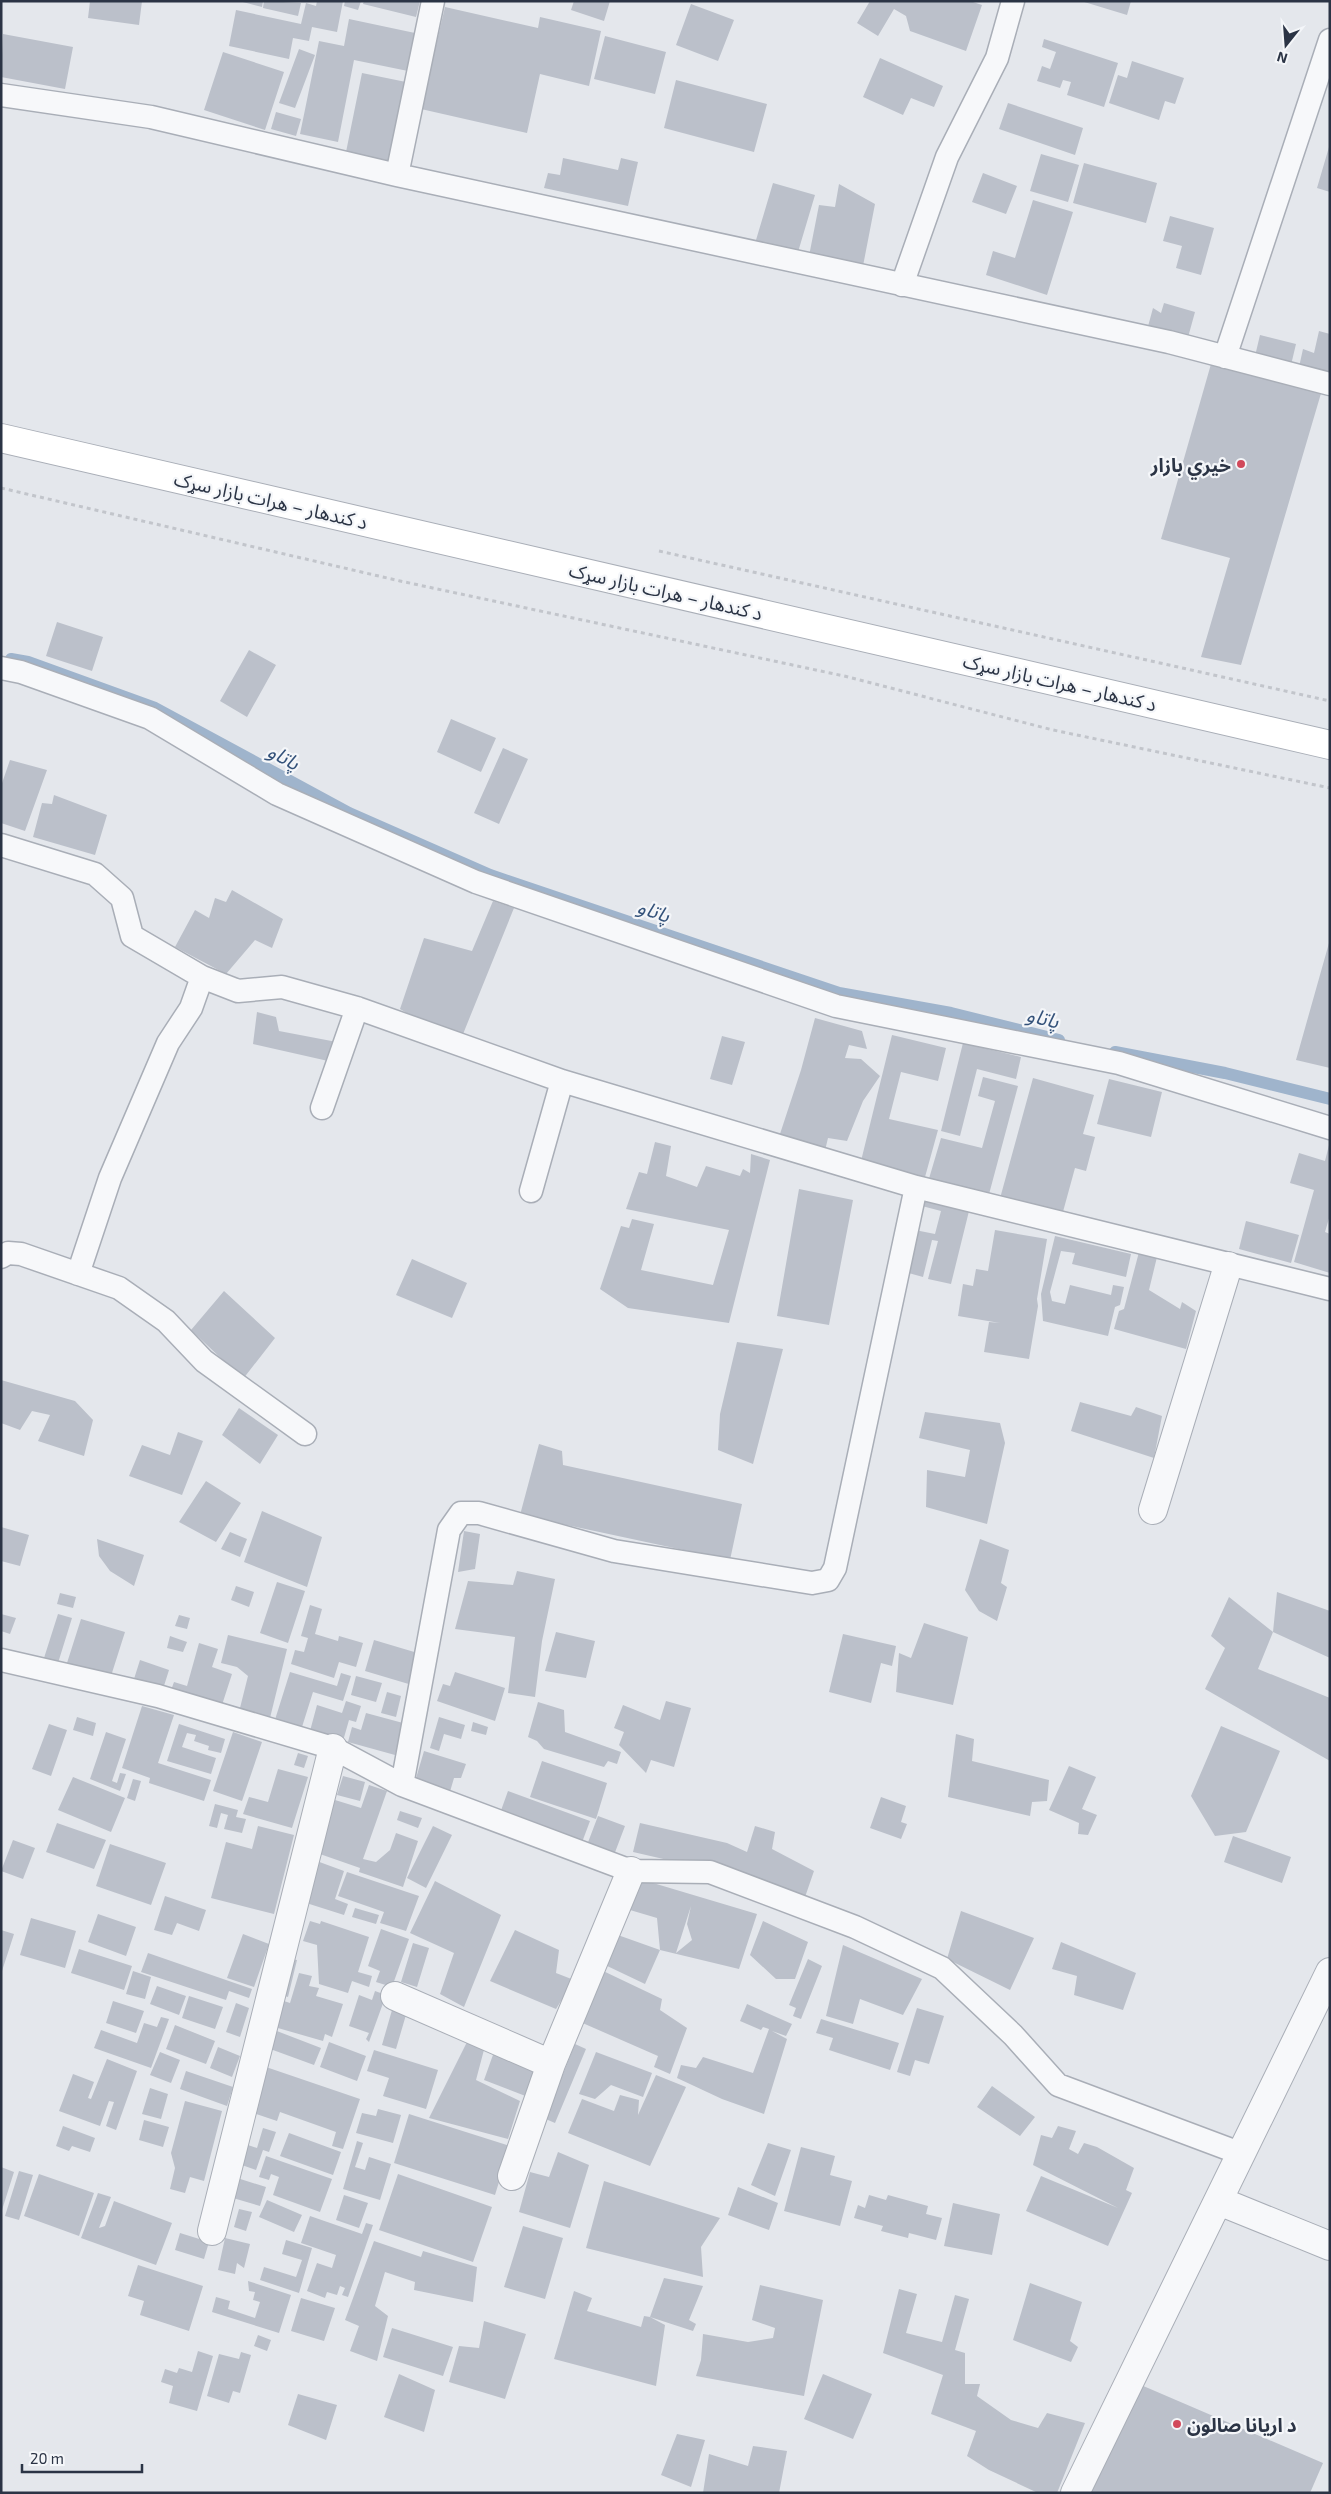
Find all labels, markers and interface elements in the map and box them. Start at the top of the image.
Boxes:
north arrow [1261,20,1311,70]
text: N [1275,48,1289,68]
place label: خیري بازار [1150,453,1231,480]
marker: خیري بازار [1235,458,1247,470]
street label: د کندهار – هرات بازار سړک [172,467,370,534]
street label: د کندهار – هرات بازار سړک [567,558,765,625]
street label: د کندهار – هرات بازار سړک [961,649,1159,716]
water label: پاتاو [263,738,304,776]
water label: پاتاو [634,893,673,929]
water label: پاتاو [1024,1001,1062,1035]
place label: د اریانا صالون [1187,2413,1297,2437]
marker: د اریانا صالون [1171,2418,1183,2430]
scale bar [22,2442,142,2474]
text: 20 m [30,2449,64,2467]

